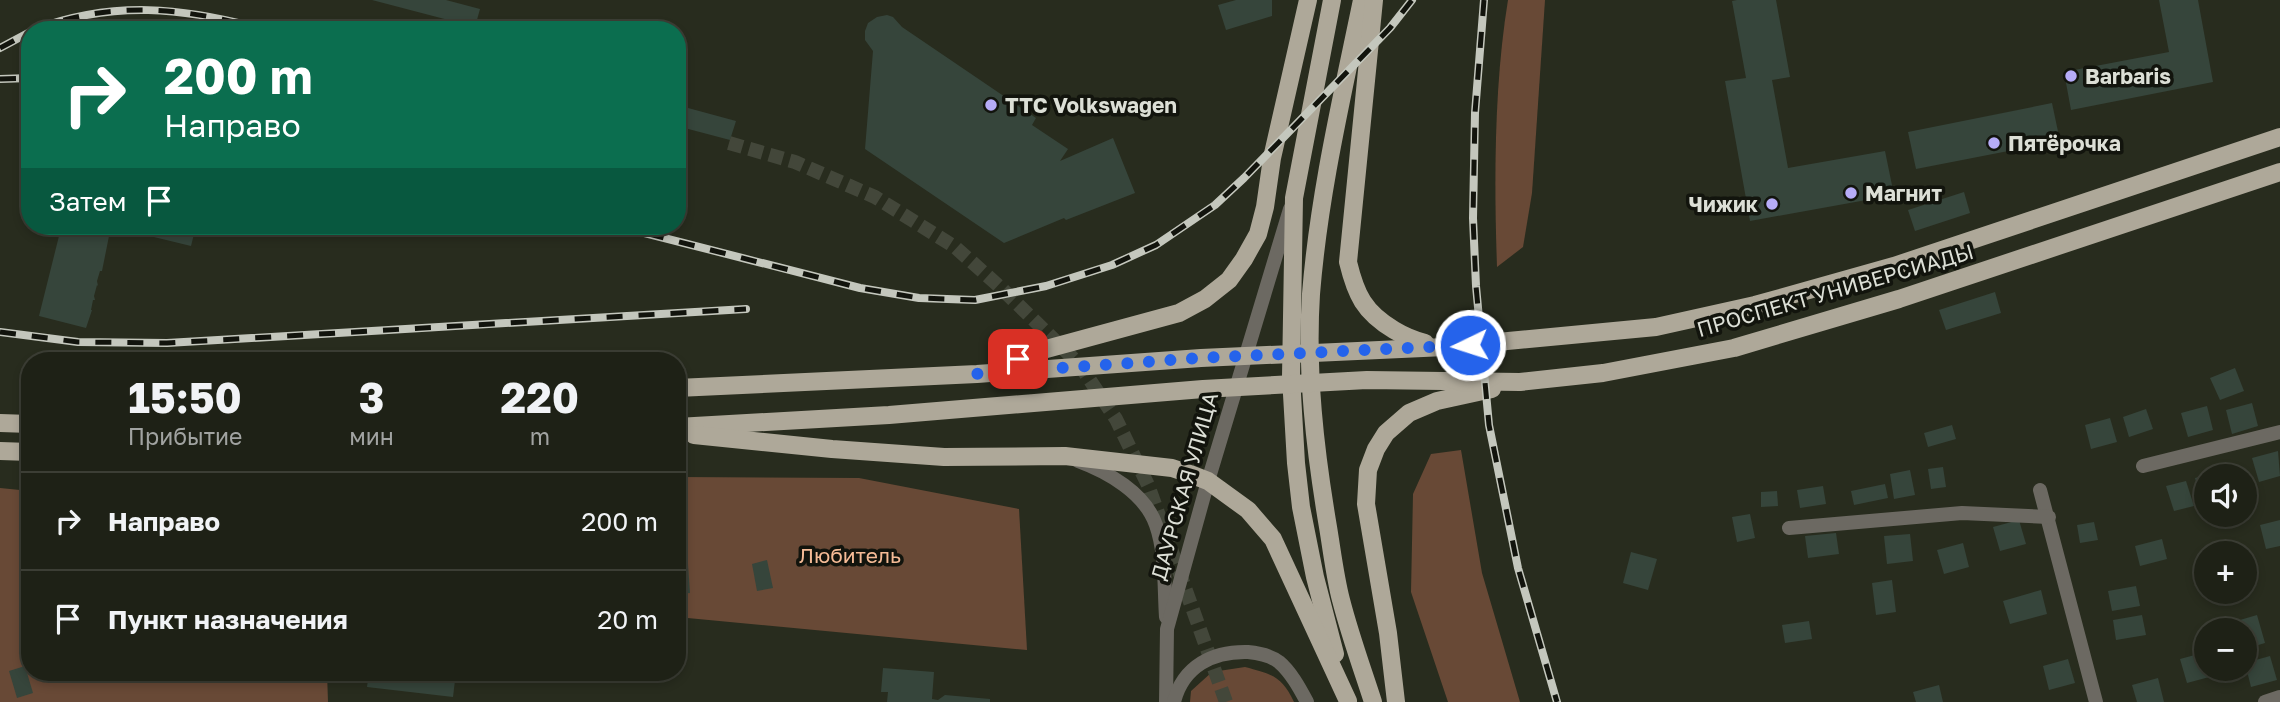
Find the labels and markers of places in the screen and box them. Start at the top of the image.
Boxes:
place label: Barbaris [2085,63,2171,89]
marker: Barbaris [2063,68,2079,84]
place label: ТТС Volkswagen [1005,92,1177,118]
marker: ТТС Volkswagen [983,97,999,113]
place label: Пятёрочка [2008,130,2121,156]
marker: Пятёрочка [1986,135,2002,151]
place label: Магнит [1865,180,1942,206]
marker: Магнит [1843,185,1859,201]
place label: Чижик [1689,191,1758,217]
marker: Чижик [1764,196,1780,212]
pin [988,329,1048,389]

